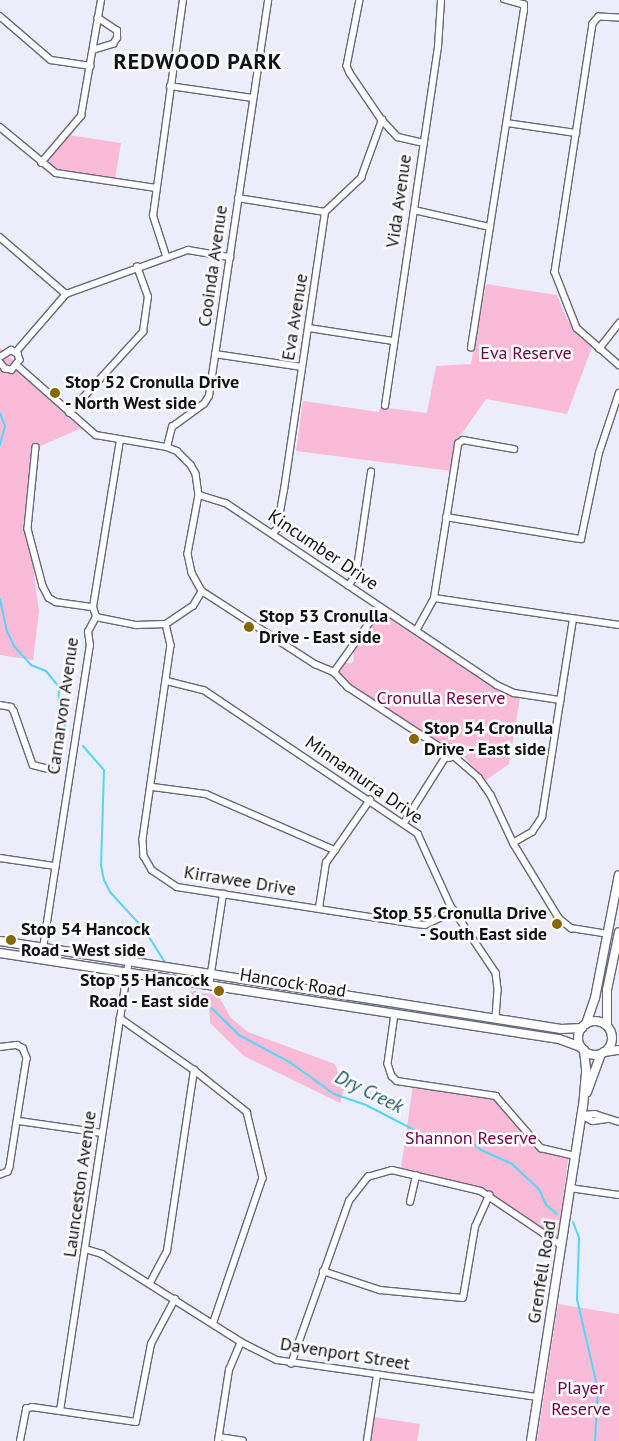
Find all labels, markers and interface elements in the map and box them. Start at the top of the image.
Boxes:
district label: REDWOOD PARK [112,49,284,75]
street label: Vida Avenue [382,153,416,249]
street label: Cooinda Avenue [194,203,232,329]
street label: Eva Avenue [277,272,313,362]
park label: Eva Reserve [480,342,572,364]
place label: Stop 52 Cronulla Drive - North West side [65,372,239,414]
marker: Stop 52 Cronulla Drive - North West side [49,387,61,399]
street label: Kincumber Drive [264,505,382,595]
place label: Stop 53 Cronulla Drive - East side [259,606,388,649]
marker: Stop 53 Cronulla Drive - East side [243,621,255,633]
street label: Carnarvon Avenue [43,636,83,776]
park label: Cronulla Reserve [377,687,505,709]
place label: Stop 54 Cronulla Drive - East side [424,718,553,761]
street label: Minnamurra Drive [301,731,427,829]
marker: Stop 54 Cronulla Drive - East side [408,733,420,745]
street label: Kirrawee Drive [182,861,298,901]
place label: Stop 55 Cronulla Drive - South East side [373,903,547,946]
marker: Stop 55 Cronulla Drive - South East side [551,918,563,930]
place label: Stop 54 Hancock Road - West side [21,919,150,962]
marker: Stop 54 Hancock Road - West side [5,934,17,946]
street label: Hancock Road [238,964,348,1002]
place label: Stop 55 Hancock Road - East side [80,970,209,1012]
marker: Stop 55 Hancock Road - East side [213,985,225,997]
water label: Dry Creek [331,1066,407,1118]
street label: Launceston Avenue [59,1109,101,1259]
park label: Shannon Reserve [405,1127,537,1149]
street label: Grenfell Road [523,1219,561,1325]
street label: Davenport Street [279,1333,411,1375]
park label: Player Reserve [551,1378,611,1420]

